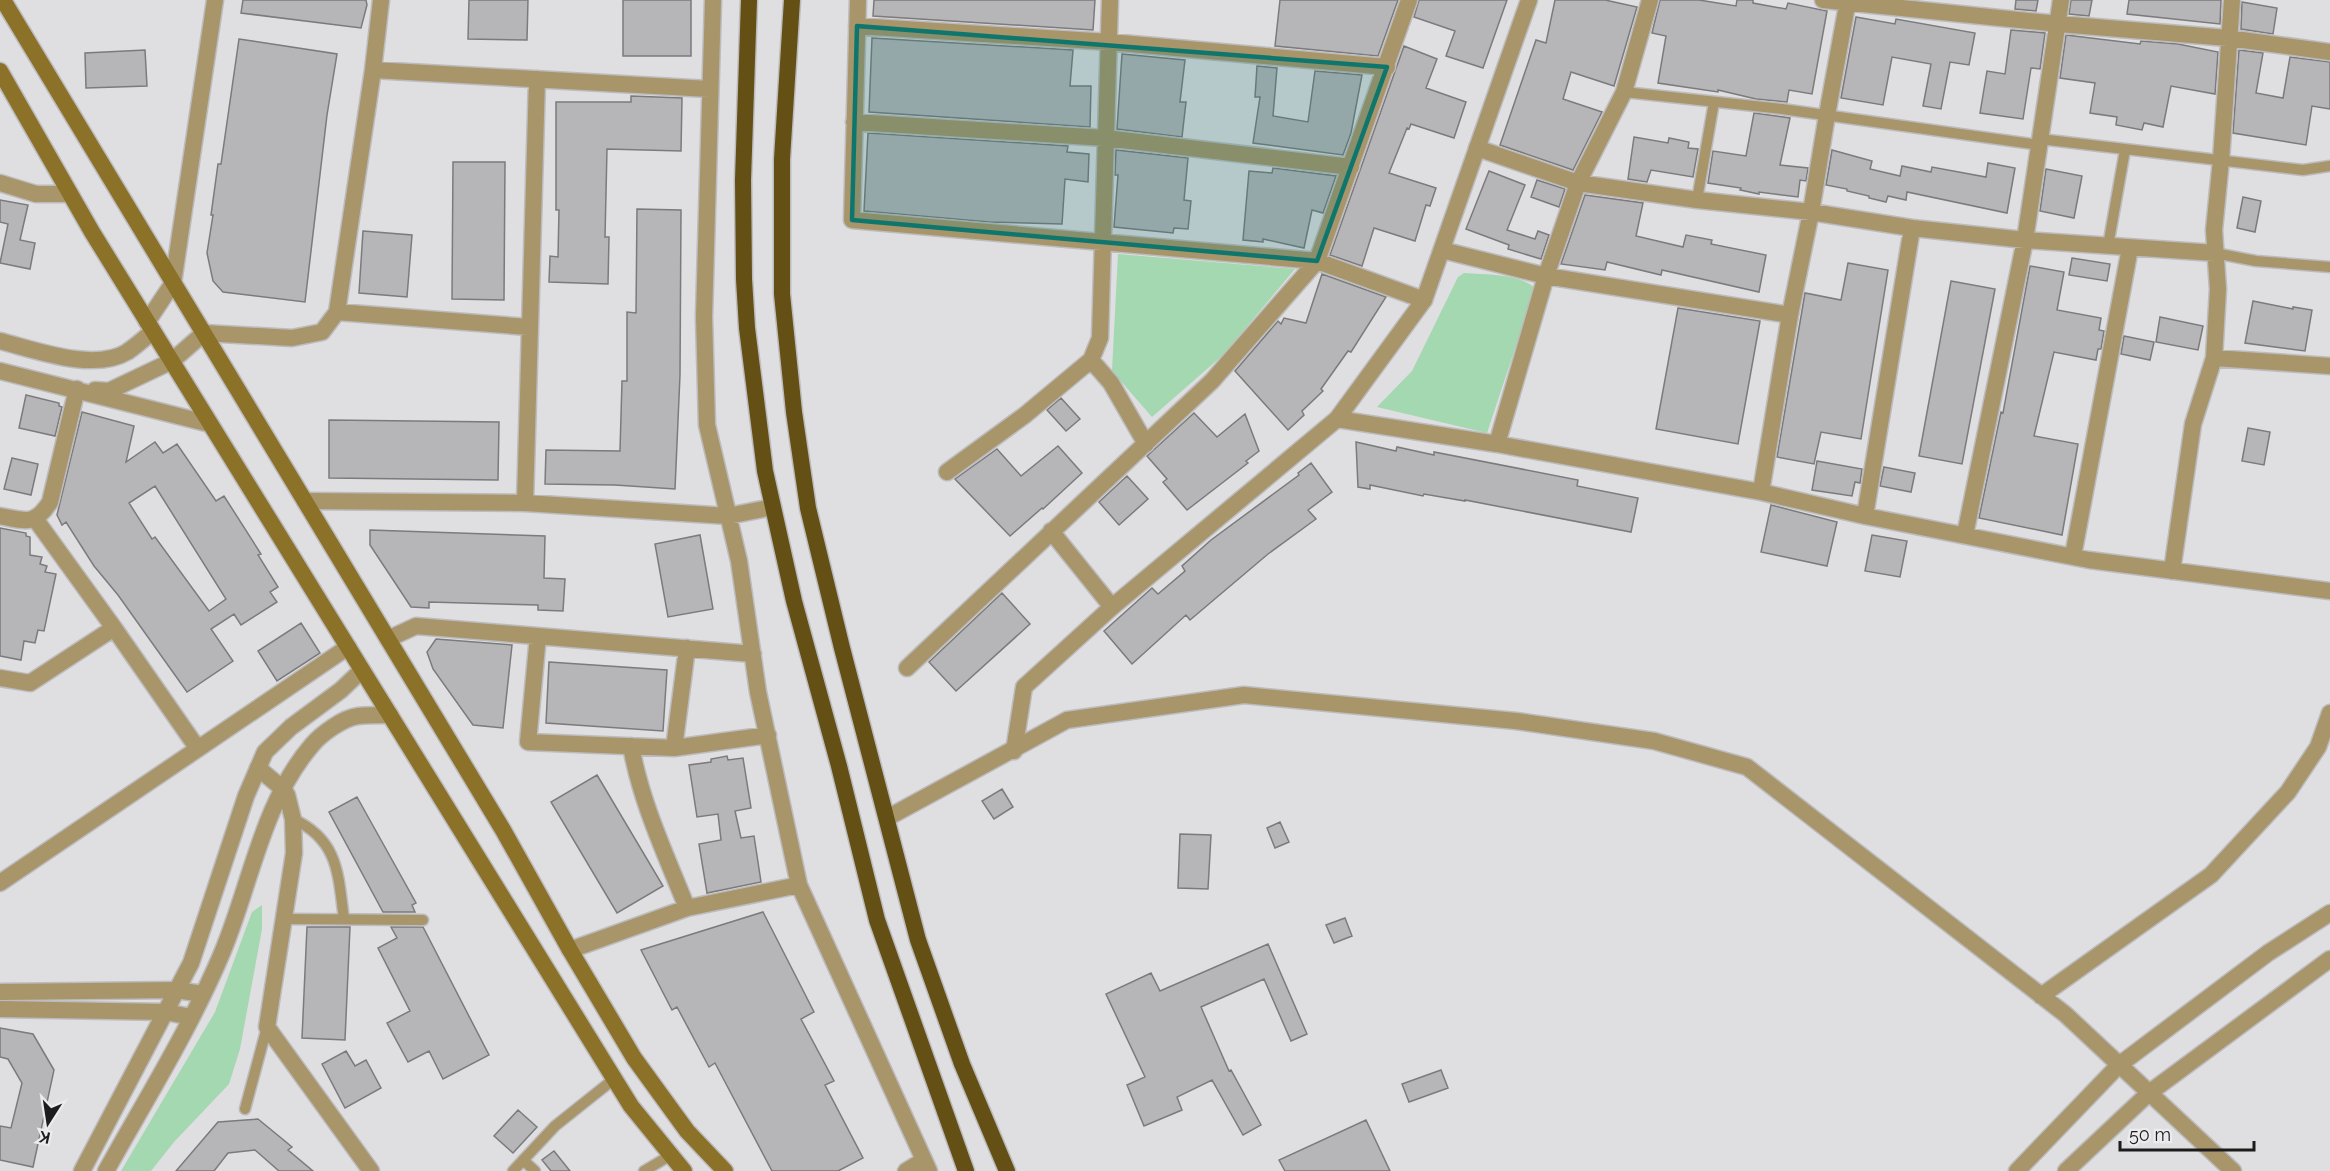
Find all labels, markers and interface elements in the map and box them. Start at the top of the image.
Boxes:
north arrow [18,1093,78,1153]
scale bar [2120,1114,2254,1152]
text: 50 m [2129,1124,2171,1145]
text: K [37,1127,52,1148]

